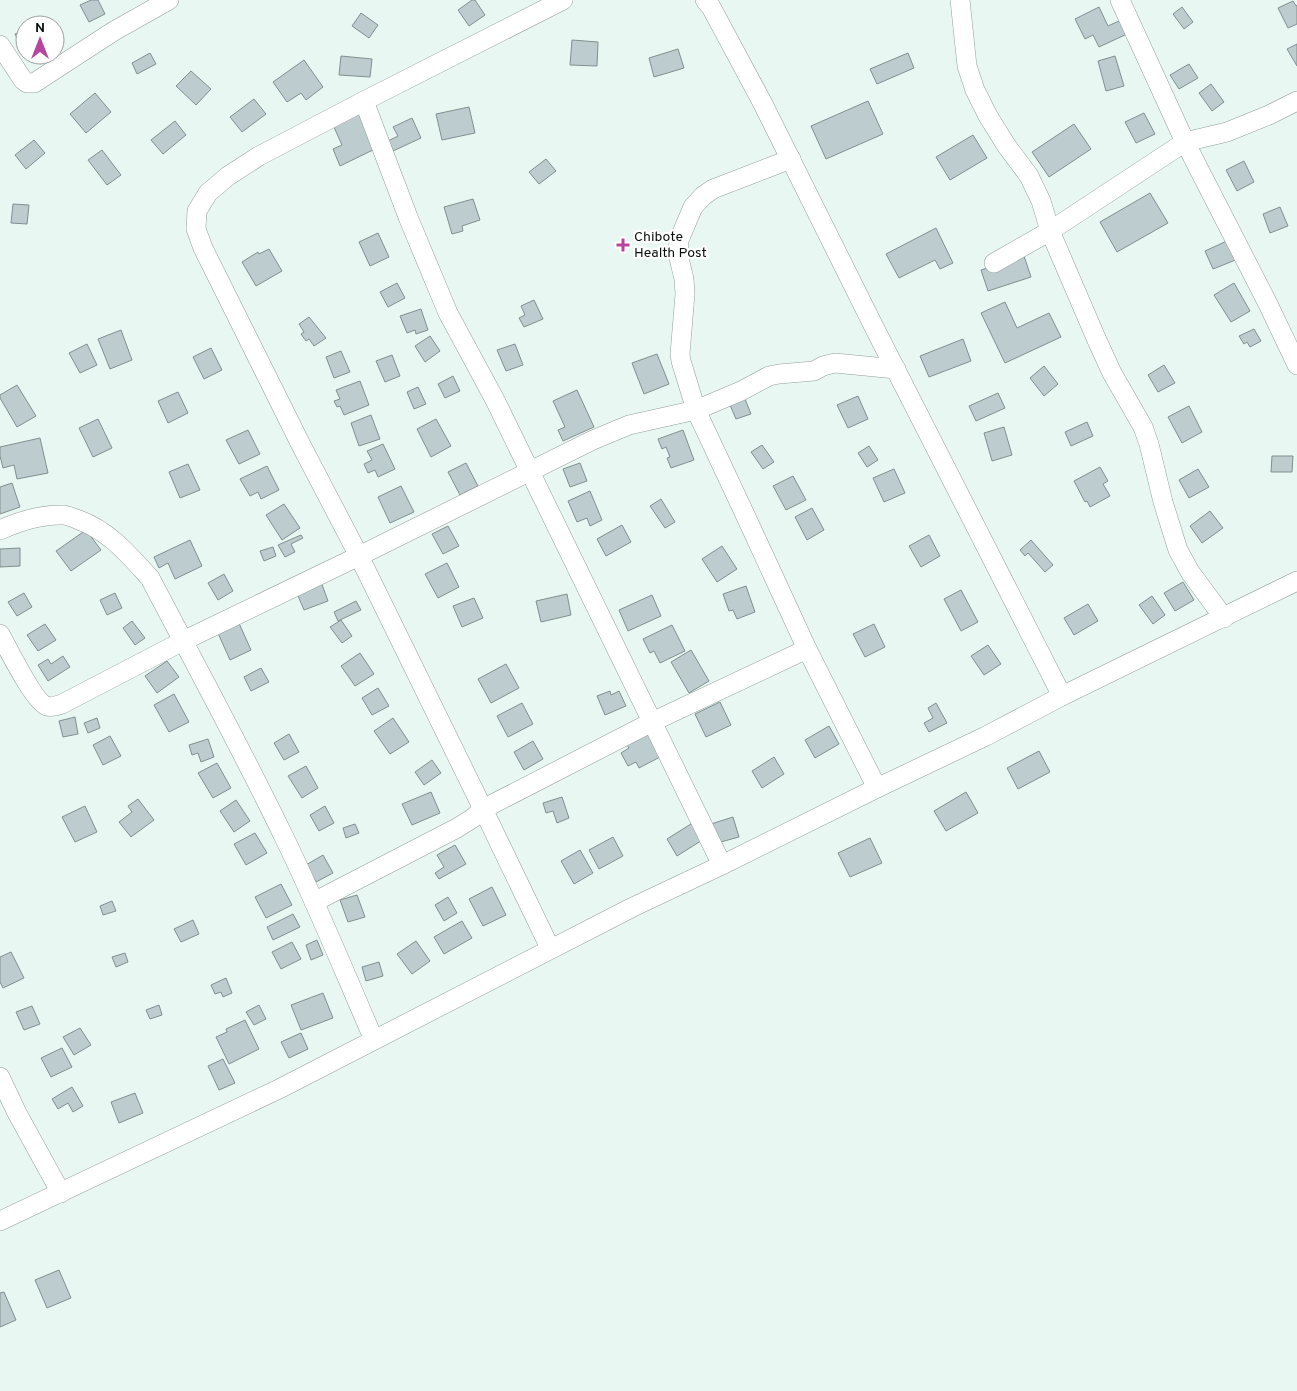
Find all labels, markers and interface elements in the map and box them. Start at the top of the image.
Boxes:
north arrow [15,15,65,65]
text: N [35,20,45,37]
place label: Chibote Health Post [634,229,707,262]
marker: Chibote Health Post [616,238,630,252]

